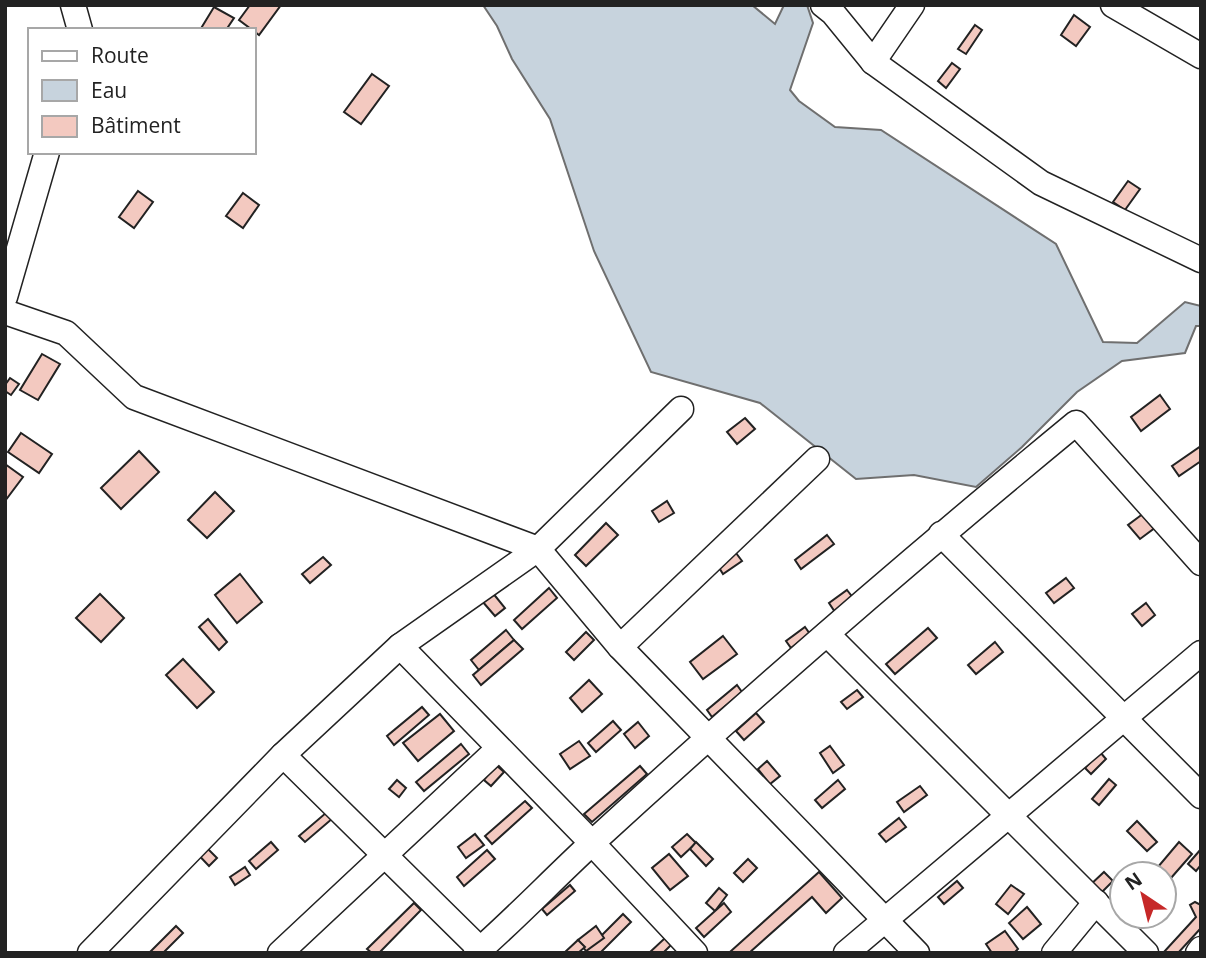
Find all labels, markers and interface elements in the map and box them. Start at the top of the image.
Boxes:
legend [28,28,256,154]
text: Route [91,41,149,69]
text: Eau [91,76,127,104]
text: Bâtiment [91,111,181,139]
north arrow [1108,860,1178,930]
text: N [1119,866,1147,896]

